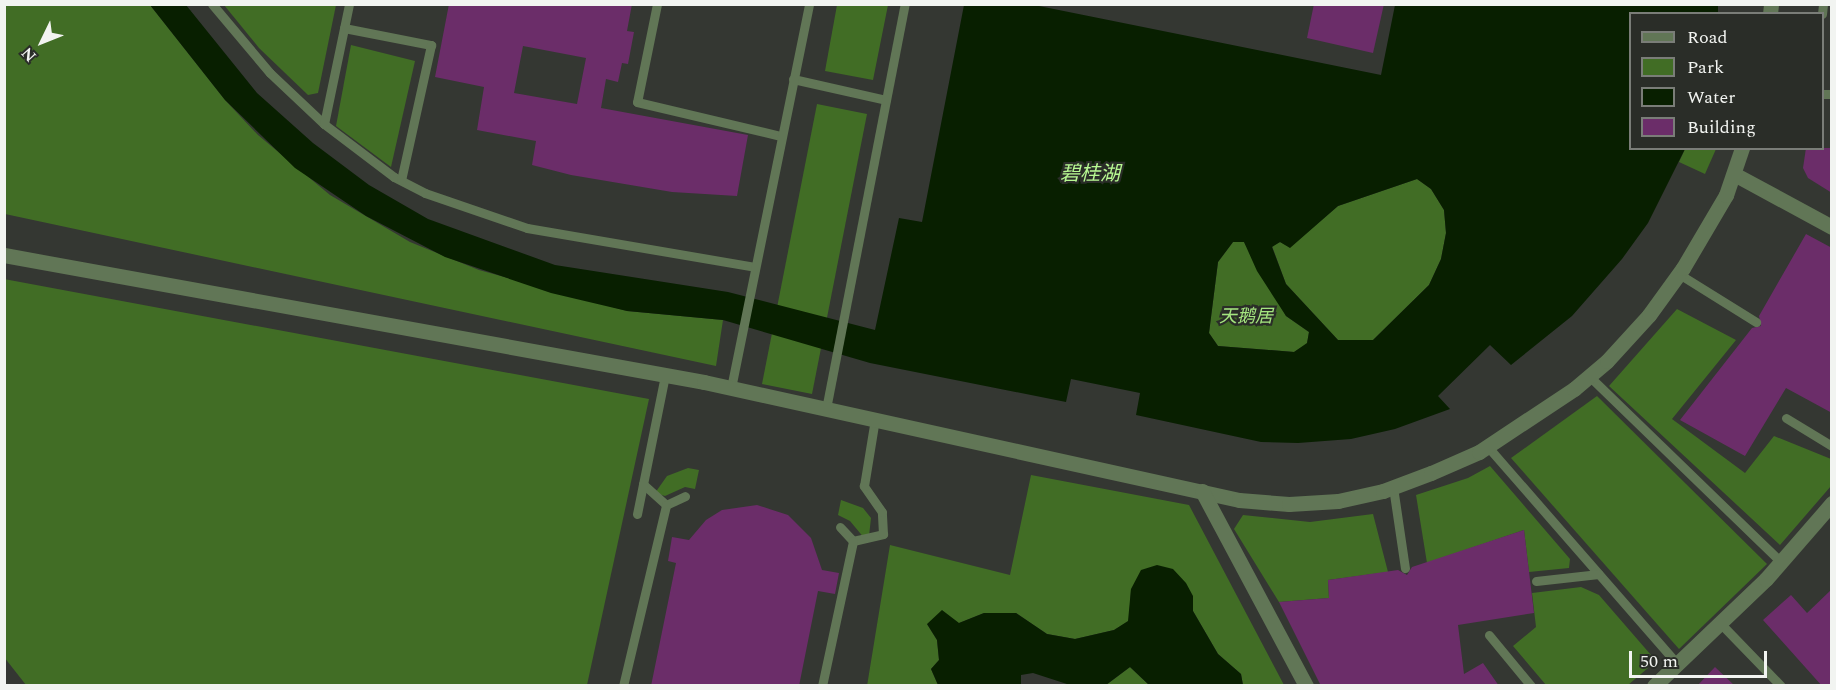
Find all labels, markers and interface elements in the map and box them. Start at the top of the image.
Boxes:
north arrow [12,12,72,72]
legend [1629,12,1824,150]
text: Road [1687,24,1728,51]
text: N [16,41,42,67]
text: Park [1687,54,1724,81]
text: Water [1687,84,1735,111]
text: Building [1687,114,1756,141]
water label: 碧桂湖 [1060,162,1120,186]
park label: 天鹅居 [1219,306,1273,328]
scale bar [1632,639,1770,677]
text: 50 m [1640,648,1678,675]

